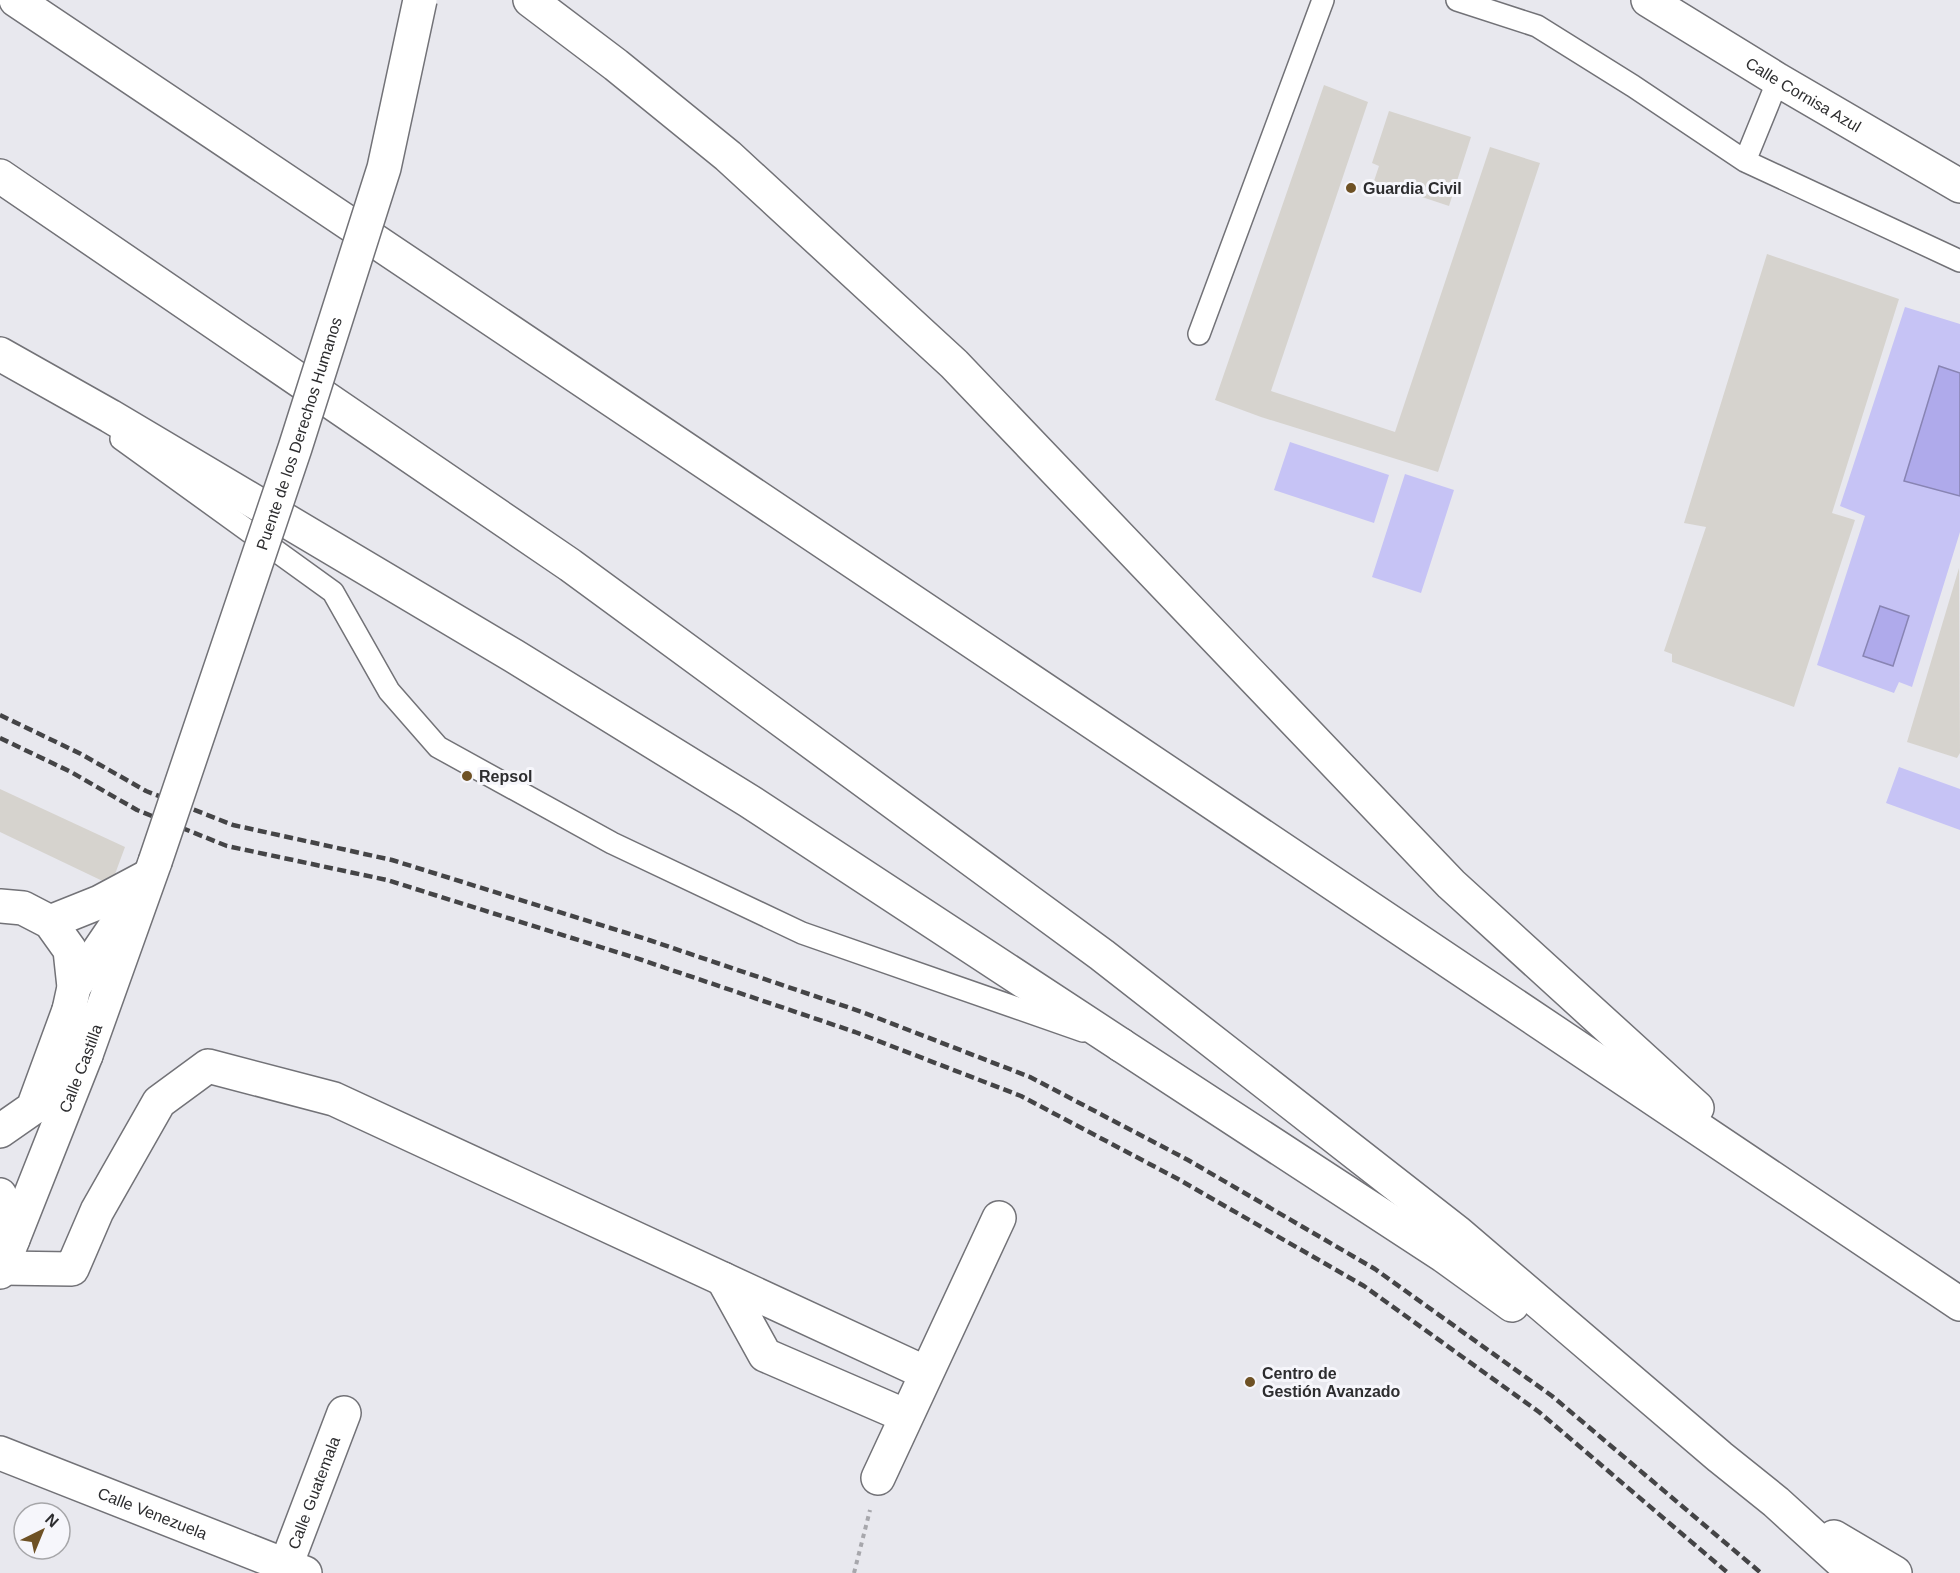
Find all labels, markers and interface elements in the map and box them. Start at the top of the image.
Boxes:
street label: Calle Cornisa Azul [1743,54,1864,135]
place label: Guardia Civil [1363,180,1462,197]
marker: Guardia Civil [1344,181,1358,195]
street label: Puente de los Derechos Humanos [253,315,345,552]
place label: Repsol [479,768,532,785]
marker: Repsol [460,769,474,783]
street label: Calle Castilla [56,1022,105,1115]
place label: Centro de Gestión Avanzado [1262,1365,1401,1400]
marker: Centro de Gestión Avanzado [1243,1375,1257,1389]
street label: Calle Guatemala [285,1434,343,1552]
street label: Calle Venezuela [95,1484,209,1543]
north arrow [12,1501,72,1561]
text: N [42,1510,62,1531]

